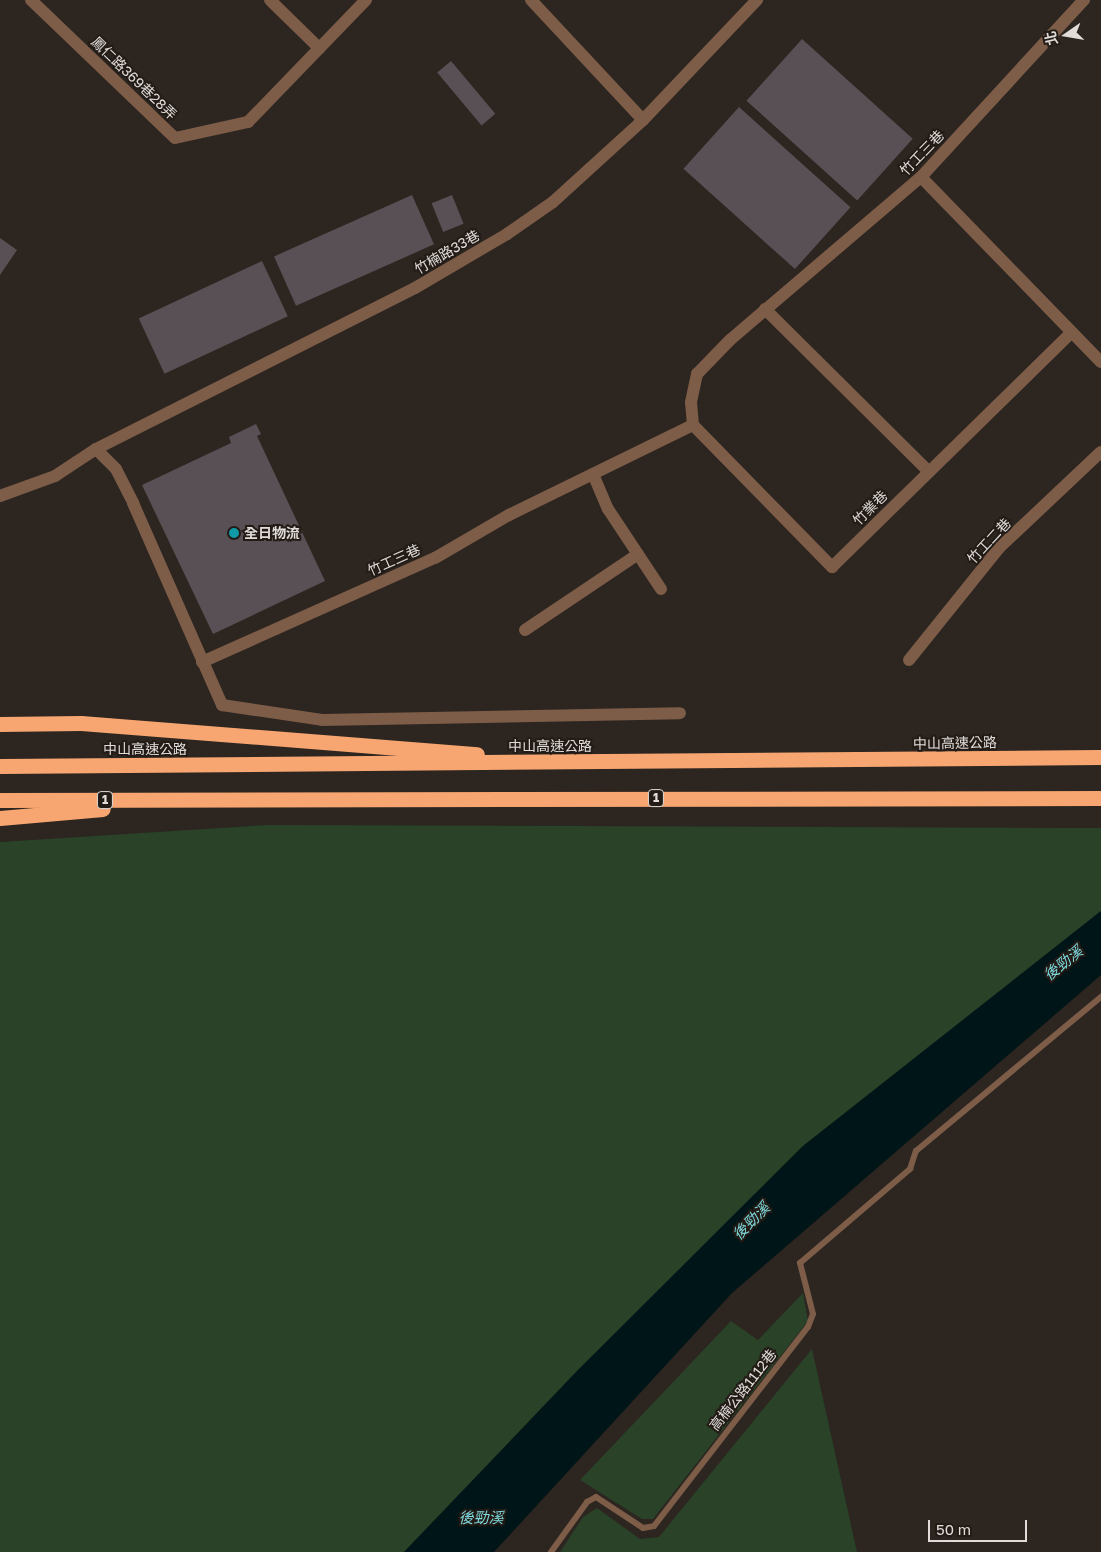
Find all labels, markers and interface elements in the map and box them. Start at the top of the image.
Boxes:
north arrow [1041,10,1091,60]
text: 北 [1041,30,1061,47]
street label: 鳳仁路369巷28弄 [88,33,180,123]
street label: 竹工三巷 [897,127,947,179]
street label: 竹楠路33巷 [411,227,483,277]
street label: 竹業巷 [849,487,891,529]
street label: 竹工二巷 [964,515,1014,567]
place label: 全日物流 [244,525,300,541]
marker: 全日物流 [228,527,240,539]
street label: 竹工三巷 [365,541,423,579]
street label: 中山高速公路 [913,734,997,752]
street label: 中山高速公路 [508,738,592,754]
street label: 中山高速公路 [103,741,187,757]
road number: 1 [647,788,665,808]
road number: 1 [96,790,114,810]
water label: 後勁溪 [1040,942,1086,984]
water label: 後勁溪 [729,1199,773,1243]
street label: 高楠公路1112巷 [706,1346,780,1434]
water label: 後勁溪 [459,1509,503,1527]
scale bar [931,1510,1030,1542]
text: 50 m [936,1520,971,1538]

